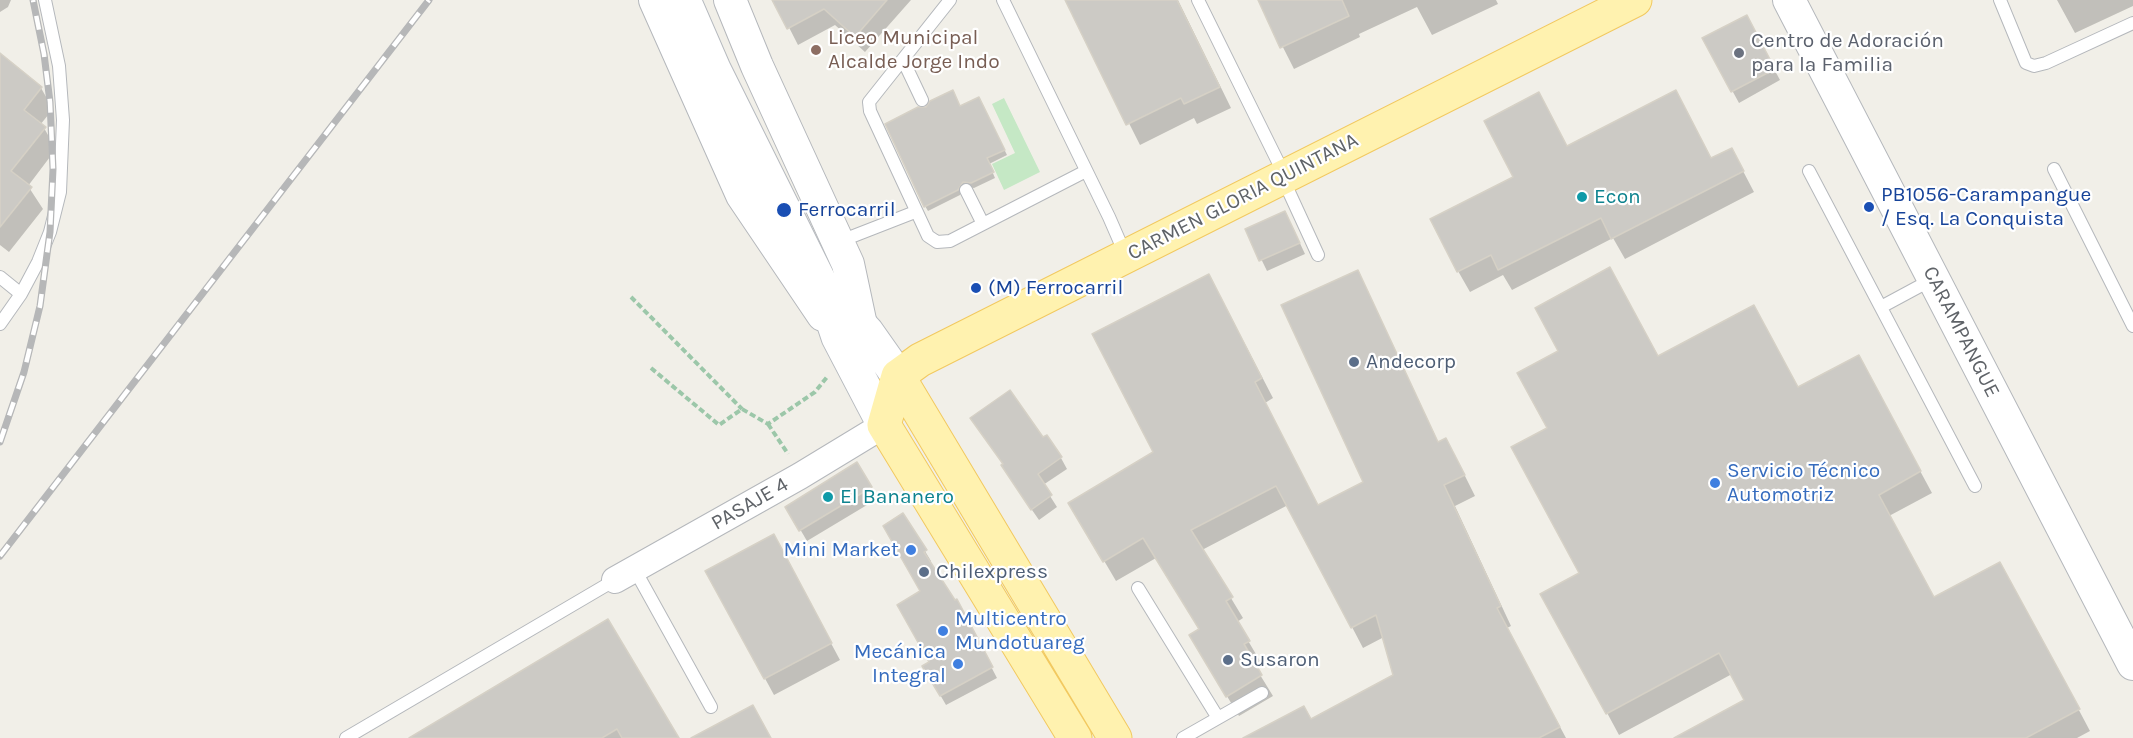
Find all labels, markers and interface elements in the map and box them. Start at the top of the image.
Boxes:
place label: Liceo Municipal Alcalde Jorge Indo [828,25,1000,75]
place label: Centro de Adoración para la Familia [1751,28,1944,78]
marker: Liceo Municipal Alcalde Jorge Indo [809,43,823,57]
marker: Centro de Adoración para la Familia [1732,46,1746,60]
street label: CARMEN GLORIA QUINTANA [1124,128,1362,266]
place label: PB1056-Carampangue / Esq. La Conquista [1881,182,2091,232]
place label: Econ [1594,184,1641,210]
marker: Econ [1575,190,1589,204]
place label: Ferrocarril [798,197,896,223]
marker: PB1056-Carampangue / Esq. La Conquista [1862,200,1876,214]
marker: Ferrocarril [775,201,793,219]
street label: CARAMPANGUE [1917,262,2005,402]
place label: (M) Ferrocarril [988,275,1123,301]
marker: (M) Ferrocarril [969,281,983,295]
place label: Andecorp [1366,349,1456,375]
marker: Andecorp [1347,355,1361,369]
place label: Servicio Técnico Automotriz [1727,458,1880,508]
street label: PASAJE 4 [707,472,793,536]
marker: Servicio Técnico Automotriz [1708,476,1722,490]
place label: El Bananero [840,484,954,510]
marker: El Bananero [821,490,835,504]
place label: Mini Market [784,537,899,563]
marker: Mini Market [904,543,918,557]
place label: Chilexpress [936,559,1048,585]
marker: Chilexpress [917,565,931,579]
place label: Multicentro Mundotuareg [955,606,1084,656]
marker: Multicentro Mundotuareg [936,624,950,638]
place label: Mecánica Integral [854,639,946,689]
place label: Susaron [1240,647,1320,673]
marker: Susaron [1221,653,1235,667]
marker: Mecánica Integral [951,657,965,671]

